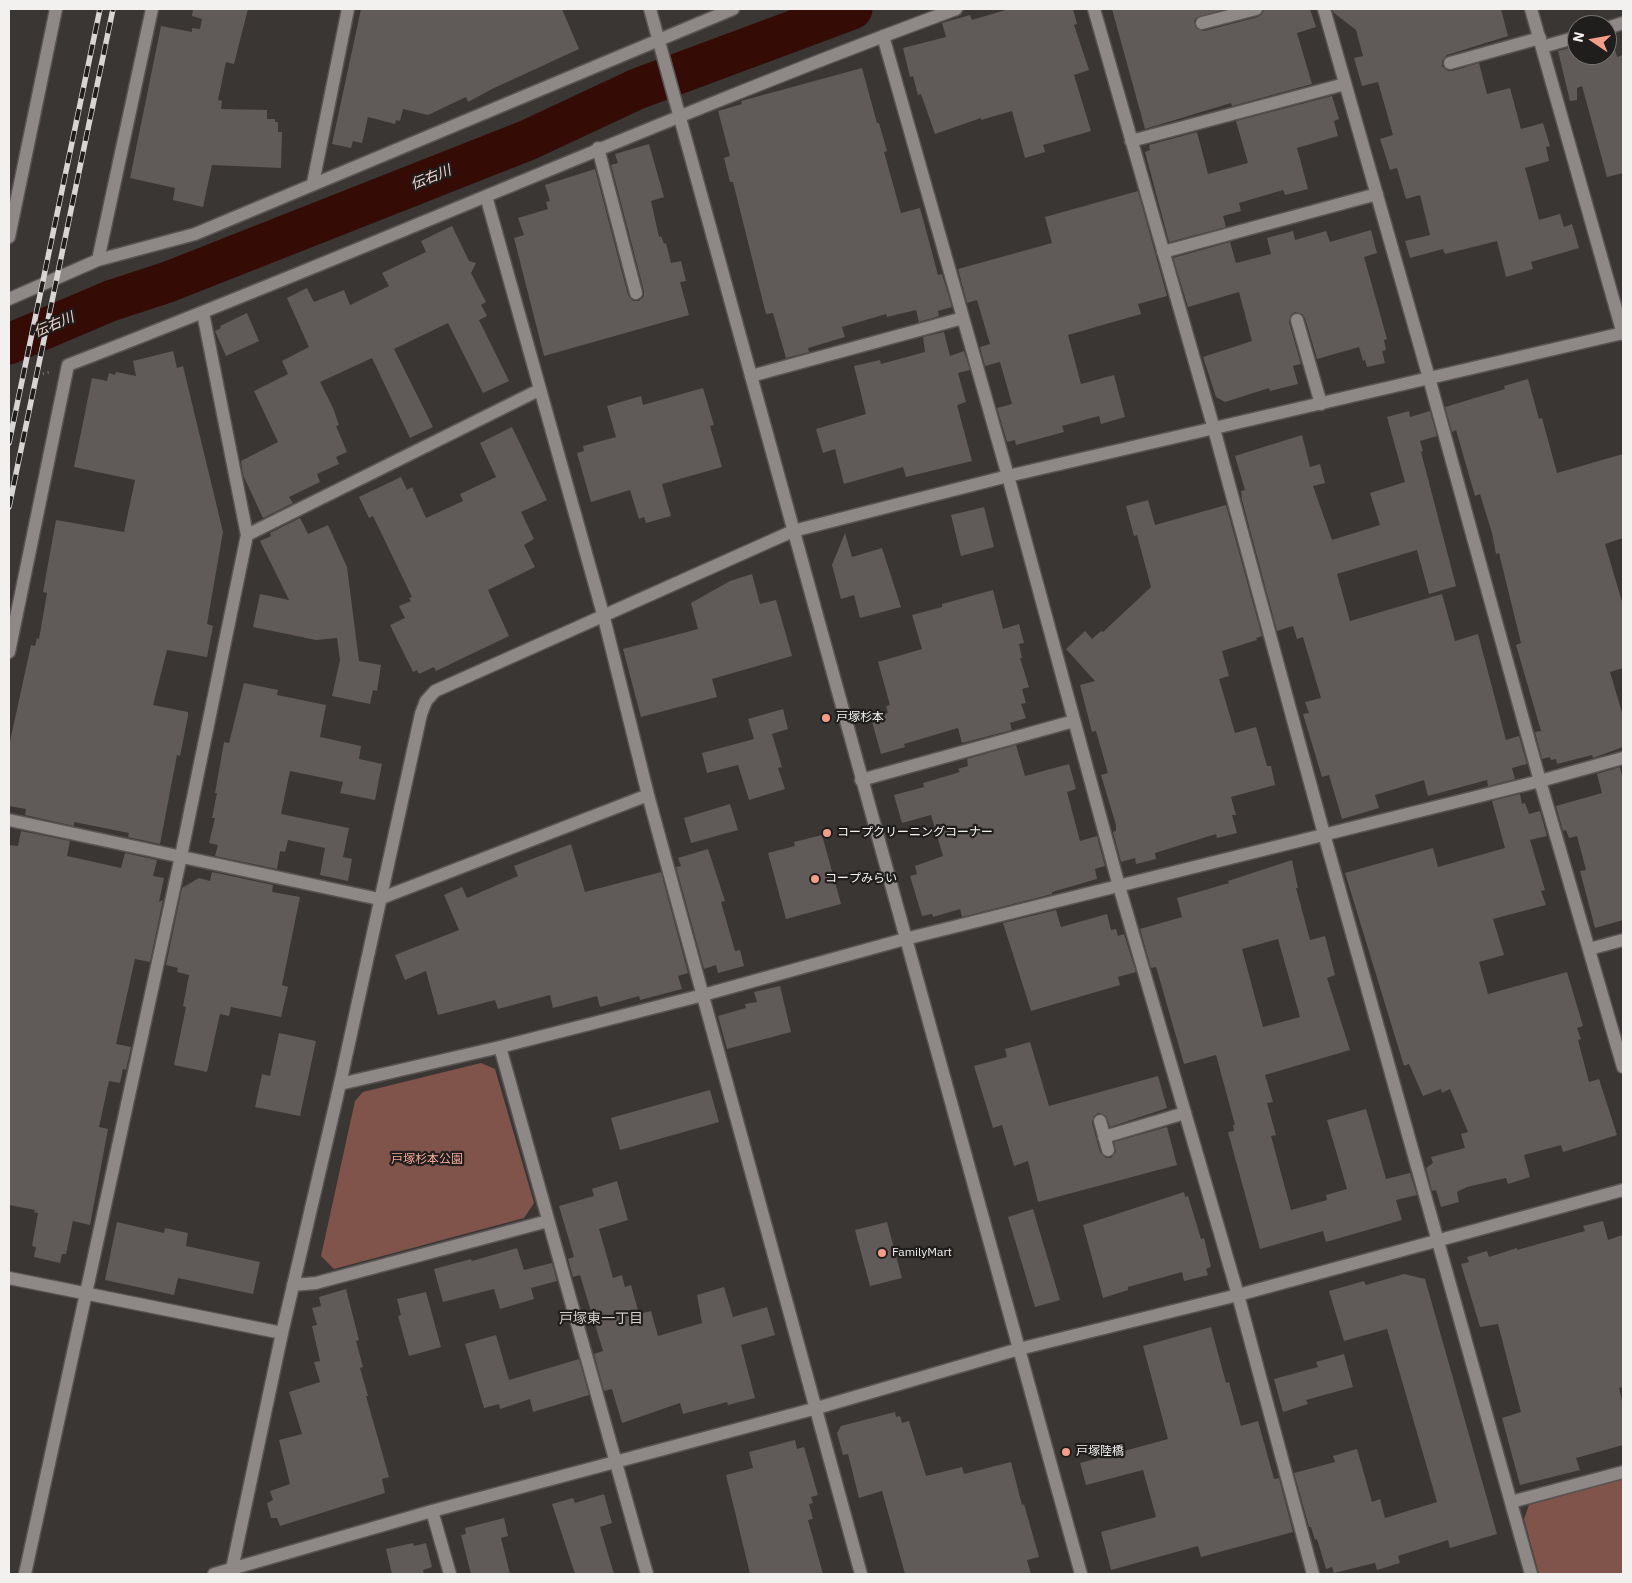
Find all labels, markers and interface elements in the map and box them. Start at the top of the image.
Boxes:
north arrow [1567,15,1617,65]
text: N [1568,30,1588,44]
water label: 伝右川 [408,162,454,194]
water label: 伝右川 [31,309,77,341]
place label: 戸塚杉本 [836,711,884,725]
marker: 戸塚杉本 [820,712,832,724]
place label: コープクリーニングコーナー [837,826,993,840]
marker: コープクリーニングコーナー [821,827,833,839]
place label: コープみらい [825,872,897,886]
marker: コープみらい [809,873,821,885]
park label: 戸塚杉本公園 [391,1153,463,1167]
place label: FamilyMart [892,1246,952,1260]
marker: FamilyMart [876,1247,888,1259]
district label: 戸塚東一丁目 [559,1311,643,1327]
place label: 戸塚陸橋 [1076,1445,1124,1459]
marker: 戸塚陸橋 [1060,1446,1072,1458]

